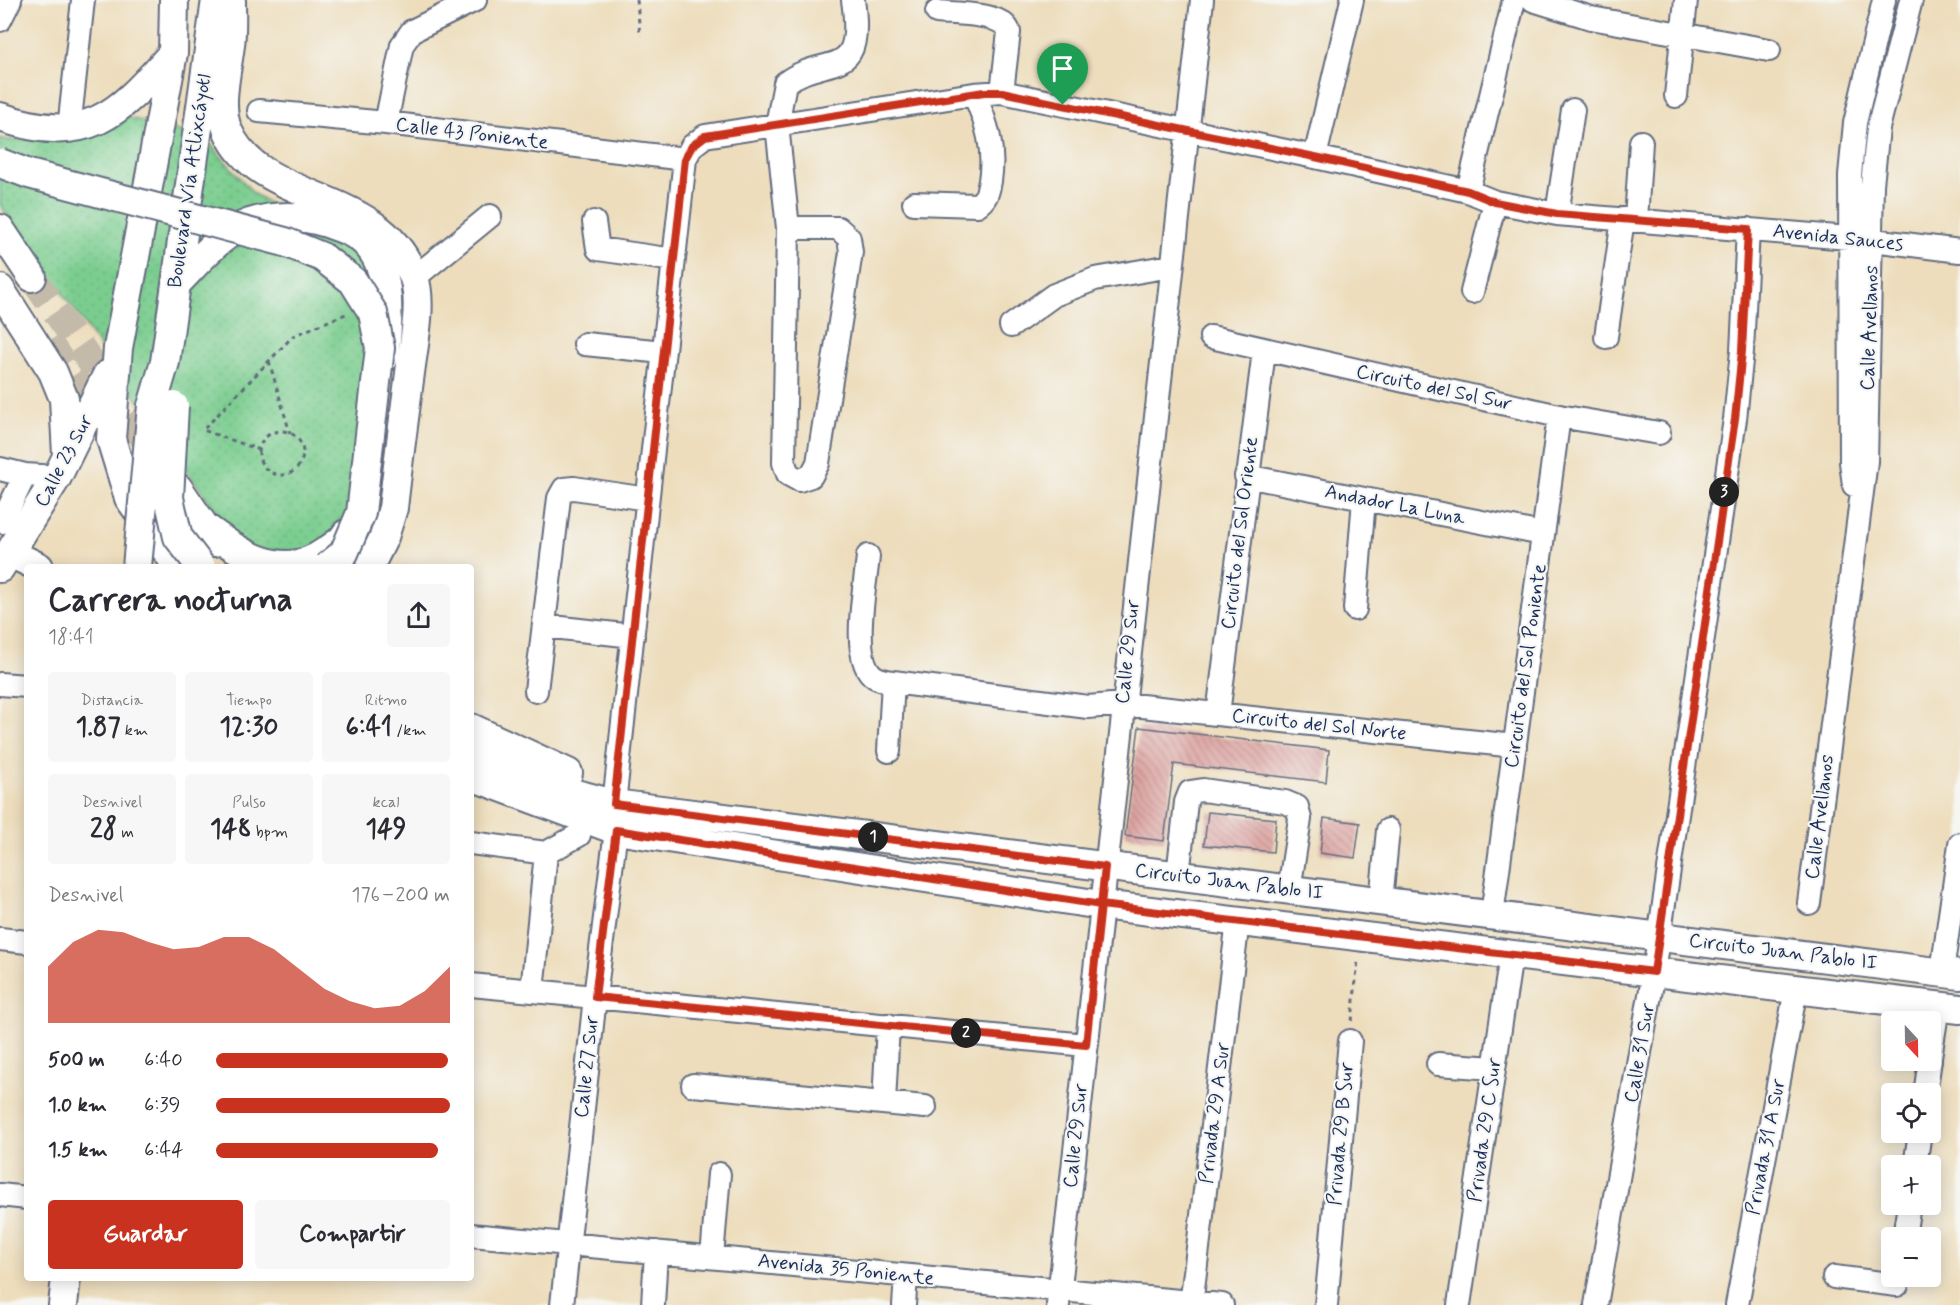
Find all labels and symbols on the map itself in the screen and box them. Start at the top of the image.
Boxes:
pin [1037,43,1088,105]
street label: Boulevard Vía Atlixcáyotl [162,72,218,290]
street label: Calle 43 Poniente [394,111,550,157]
street label: Avenida Sauces [1771,218,1905,258]
street label: Calle Avellanos [1854,265,1886,391]
street label: Circuito del Sol Sur [1354,358,1514,418]
street label: Calle 23 Sur [28,409,100,512]
street label: Circuito del Sol Oriente [1215,435,1265,631]
pin: 3 [1709,477,1739,507]
street label: Andador La Luna [1323,478,1468,532]
street label: Circuito del Sol Poniente [1498,562,1554,770]
street label: Calle 29 Sur [1109,598,1147,705]
street label: Circuito del Sol Norte [1230,702,1408,748]
street label: Calle Avellanos [1799,753,1841,881]
pin: 1 [858,822,888,852]
street label: Circuito Juan Pablo II [1133,857,1325,907]
street label: Circuito Juan Pablo II [1687,927,1879,977]
street label: Calle 31 Sur [1618,1001,1662,1105]
north arrow [1881,1011,1941,1071]
street label: Calle 27 Sur [568,1014,606,1119]
pin: 2 [951,1018,981,1048]
street label: Privada 29 A Sur [1193,1040,1237,1185]
street label: Privada 29 C Sur [1462,1055,1509,1204]
street label: Privada 29 B Sur [1321,1061,1361,1207]
street label: Privada 31 A Sur [1740,1076,1793,1217]
street label: Calle 29 Sur [1057,1082,1095,1189]
street label: Avenida 35 Poniente [756,1247,936,1293]

